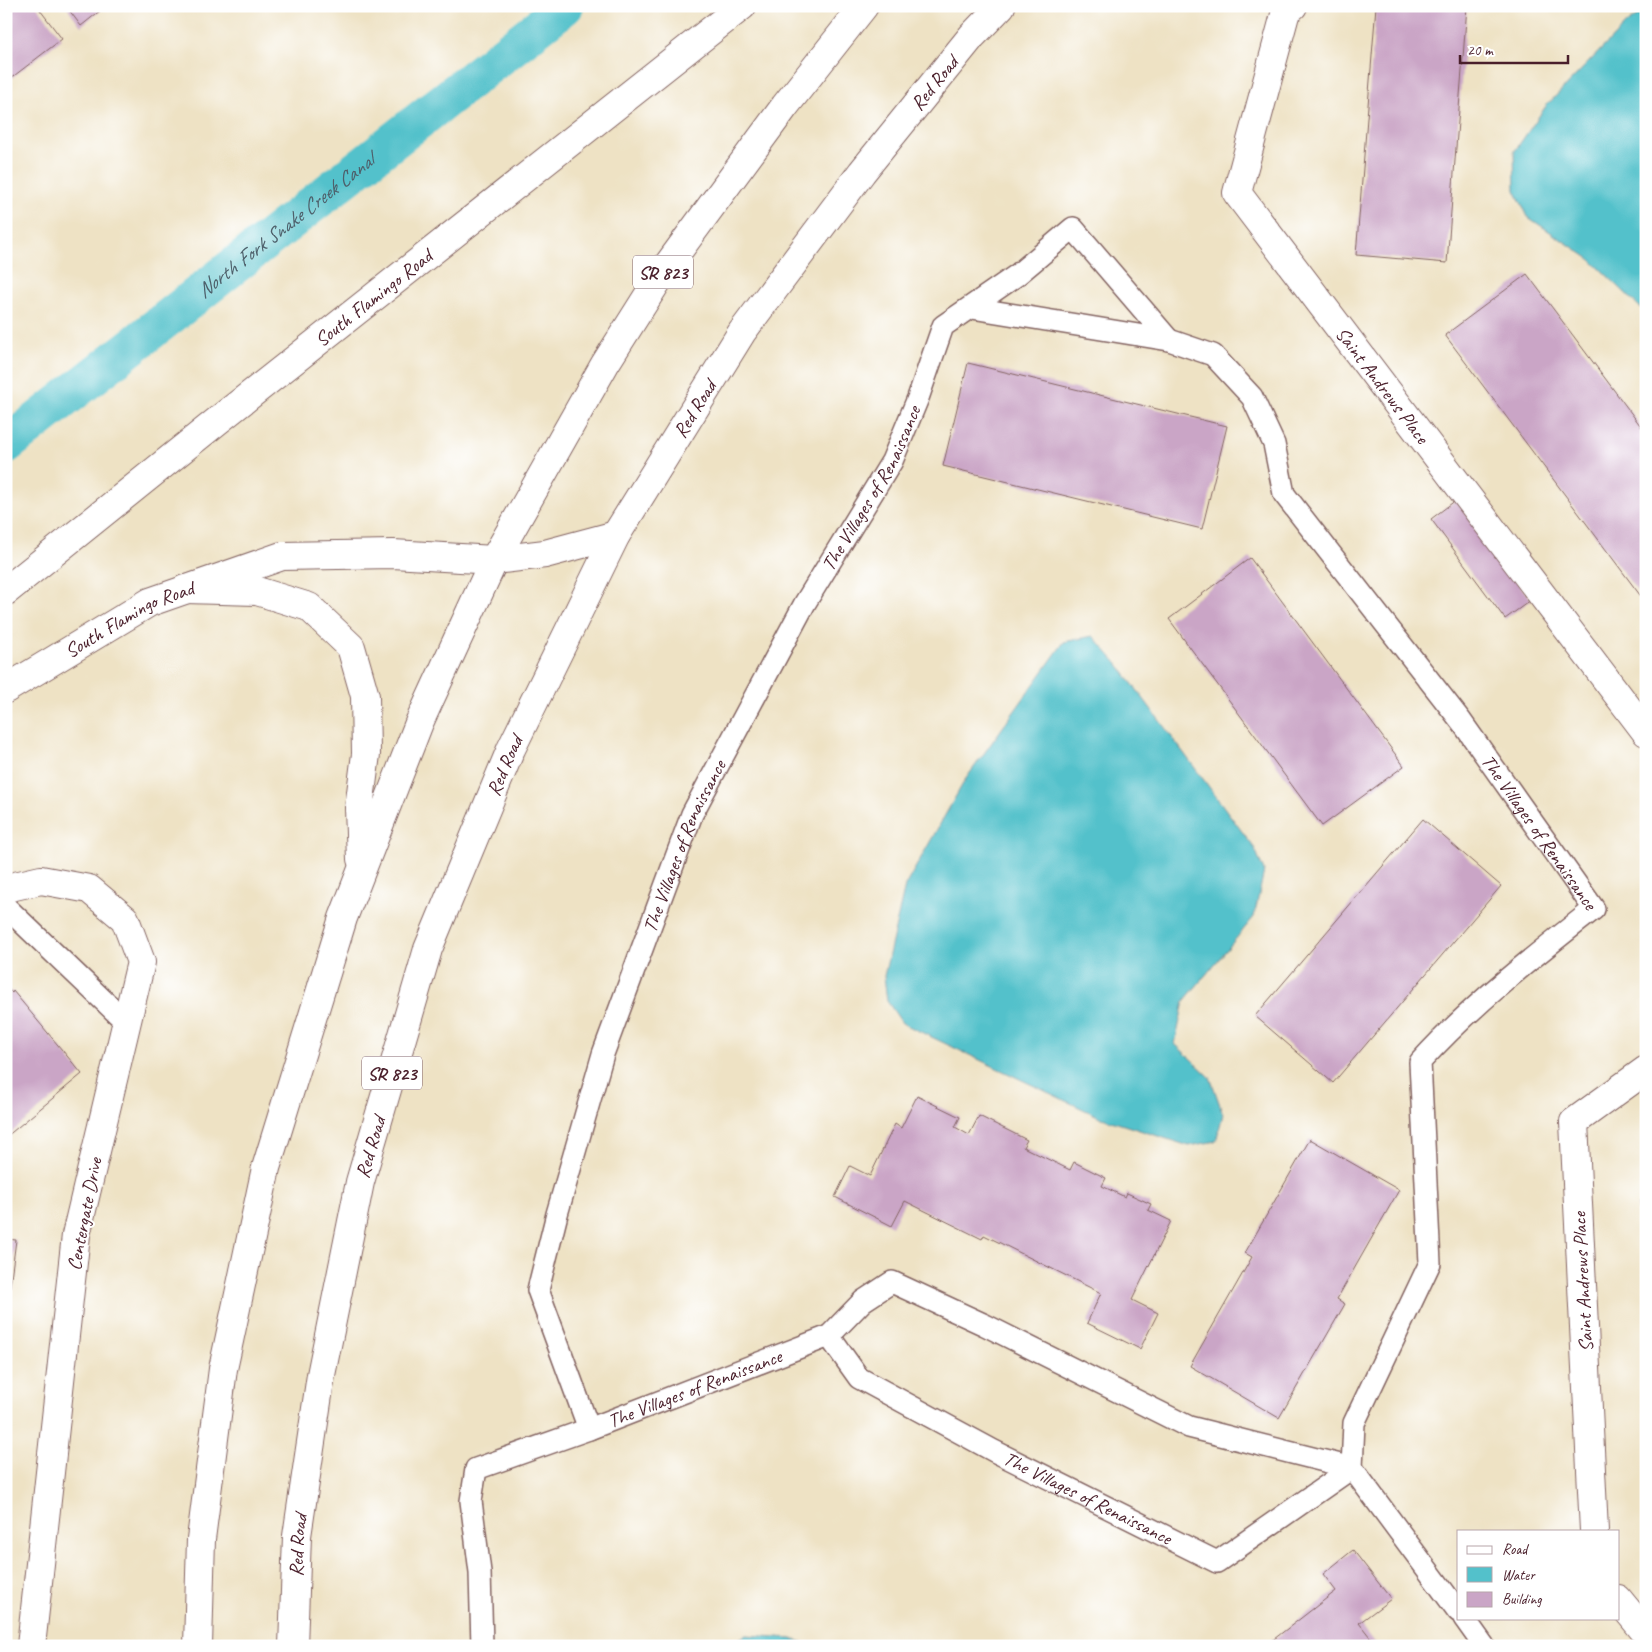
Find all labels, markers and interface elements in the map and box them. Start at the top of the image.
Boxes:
scale bar [1460,32,1567,64]
text: 20 m [1467,41,1494,60]
street label: Red Road [905,48,966,115]
water label: North Fork Snake Creek Canal [191,144,384,303]
street label: South Flamingo Road [310,242,440,352]
road number: SR 823 [633,256,693,288]
street label: Saint Andrews Place [1330,322,1435,450]
street label: Red Road [668,373,724,442]
street label: The Villages of Renaissance [816,401,927,575]
street label: South Flamingo Road [60,575,200,664]
street label: Red Road [481,729,530,800]
street label: The Villages of Renaissance [1476,750,1603,916]
street label: The Villages of Renaissance [637,755,732,936]
road number: SR 823 [362,1056,422,1090]
street label: Red Road [350,1111,392,1181]
street label: Centergate Drive [61,1154,108,1273]
street label: Saint Andrews Place [1566,1210,1599,1352]
street label: The Villages of Renaissance [604,1343,787,1434]
street label: The Villages of Renaissance [999,1446,1177,1551]
street label: Red Road [284,1509,314,1577]
legend [1457,1530,1620,1620]
text: Road [1502,1540,1529,1559]
text: Water [1502,1566,1536,1585]
text: Building [1502,1590,1542,1609]

